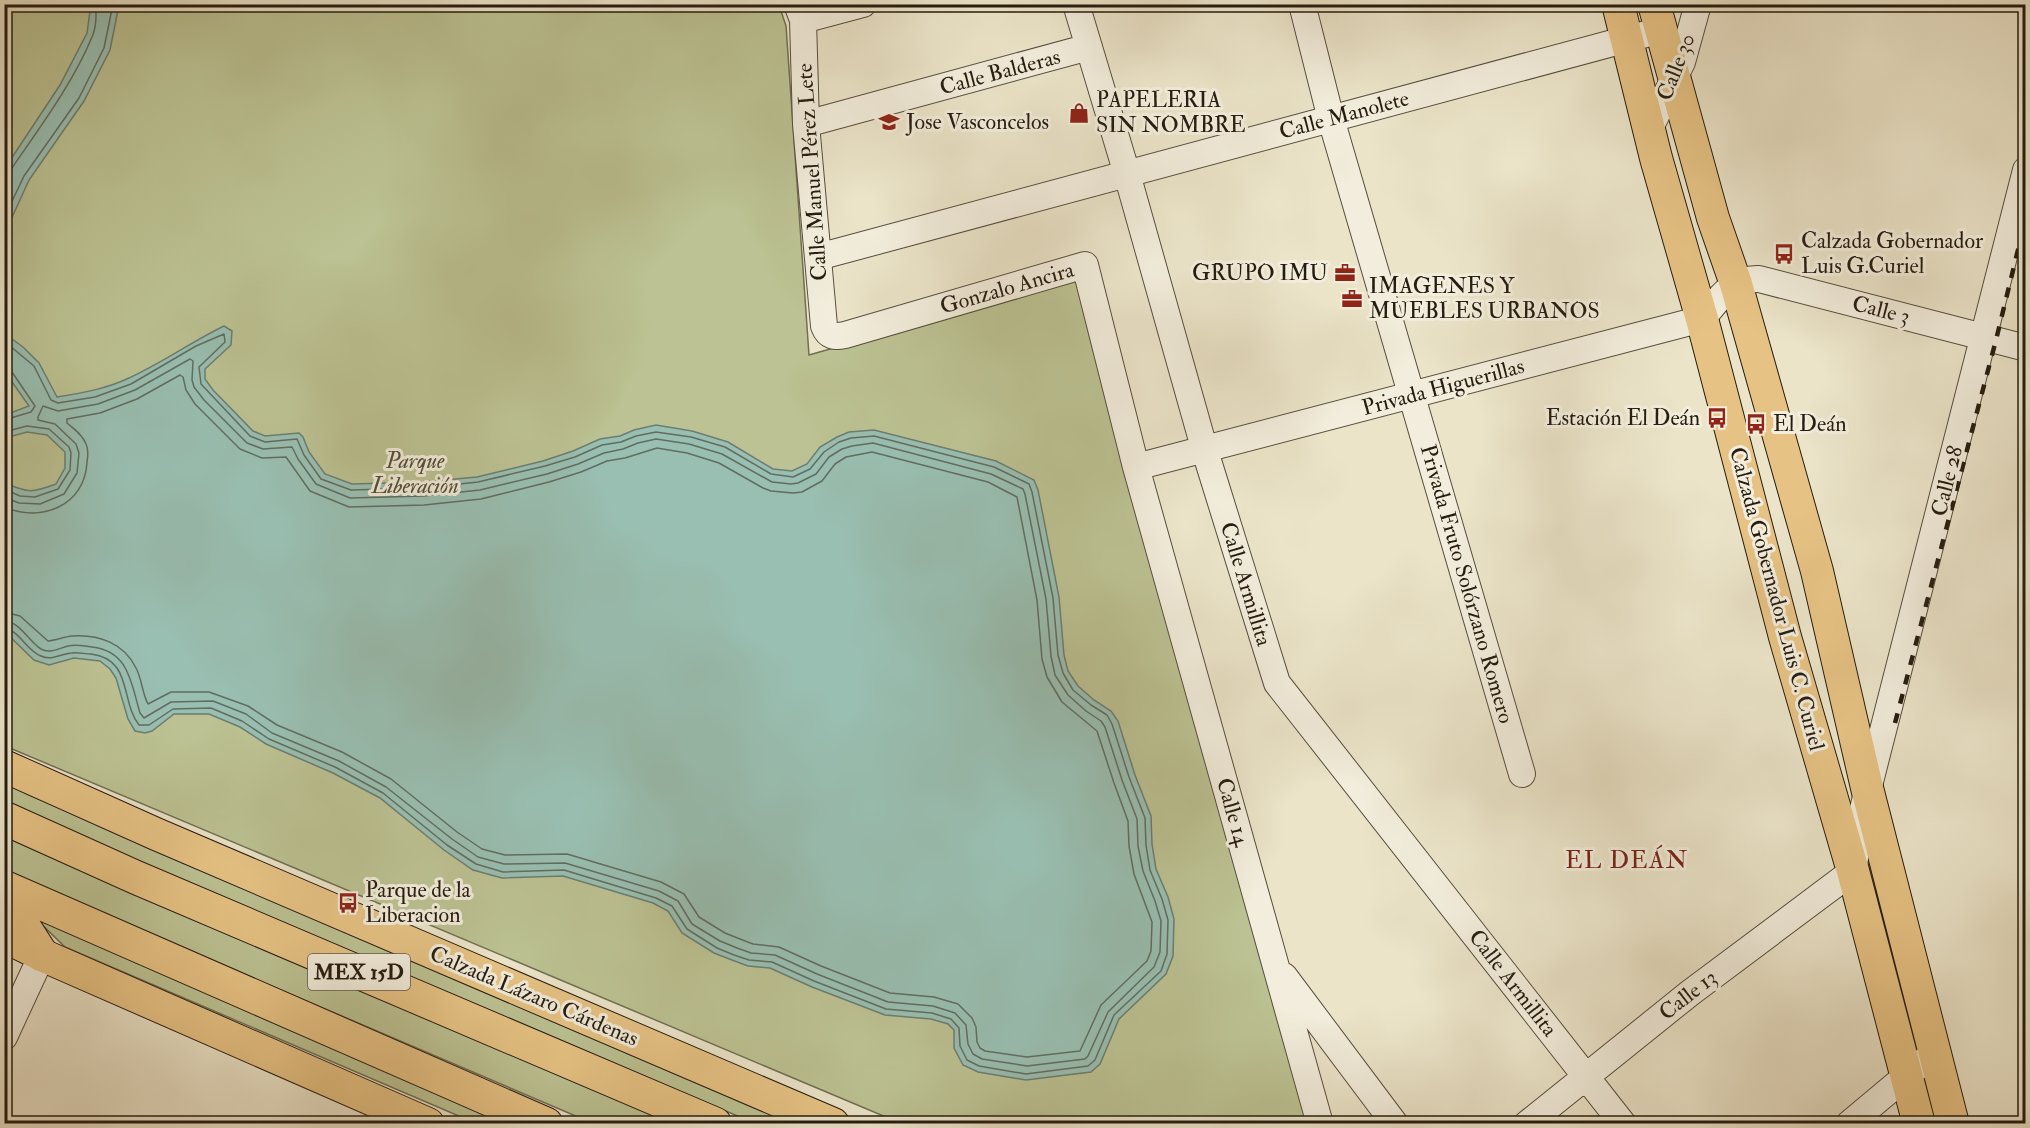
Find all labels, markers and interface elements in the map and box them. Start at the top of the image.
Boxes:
street label: Calle 30 [1650,29,1702,105]
street label: Calle Balderas [937,42,1063,102]
street label: Calle Manuel Pérez Lete [790,62,834,282]
street label: Calle Manolete [1276,84,1412,146]
place label: PAPELERIA SIN NOMBRE [1096,86,1246,139]
shop icon: PAPELERIA SIN NOMBRE [1067,101,1091,125]
place label: Jose Vasconcelos [905,108,1049,136]
school or university icon: Jose Vasconcelos [877,110,901,134]
place label: Calzada Gobernador Luis G.Curiel [1801,227,1984,280]
bus stop icon: Calzada Gobernador Luis G.Curiel [1772,242,1796,266]
street label: Gonzalo Ancira [937,255,1078,320]
place label: GRUPO IMU [1192,259,1329,287]
office icon: GRUPO IMU [1333,261,1357,285]
place label: IMAGENES Y MUEBLES URBANOS [1369,272,1600,325]
office icon: IMAGENES Y MUEBLES URBANOS [1340,287,1364,311]
street label: Calle 3 [1849,289,1913,331]
street label: Privada Higuerillas [1359,352,1527,422]
place label: Estación El Deán [1546,404,1700,432]
bus stop icon: Estación El Deán [1705,406,1729,430]
place label: El Deán [1773,410,1847,438]
bus stop icon: El Deán [1744,412,1768,436]
street label: Privada Fruto Solórzano Romero [1414,441,1520,727]
street label: Calle 28 [1925,443,1969,519]
street label: Calzada Gobernador Luis C. Curiel [1723,444,1831,754]
park label: Parque Liberación [370,447,459,500]
street label: Calle Armillita [1214,519,1278,650]
street label: Calle 14 [1210,775,1256,850]
district label: EL DEÁN [1565,844,1689,876]
place label: Parque de la Liberacion [365,876,472,929]
bus stop icon: Parque de la Liberacion [336,891,360,915]
street label: Calle Armillita [1462,924,1564,1043]
street label: Calzada Lázaro Cárdenas [425,939,643,1053]
road number: MEX 15D [308,954,410,990]
street label: Calle 13 [1653,964,1723,1026]

